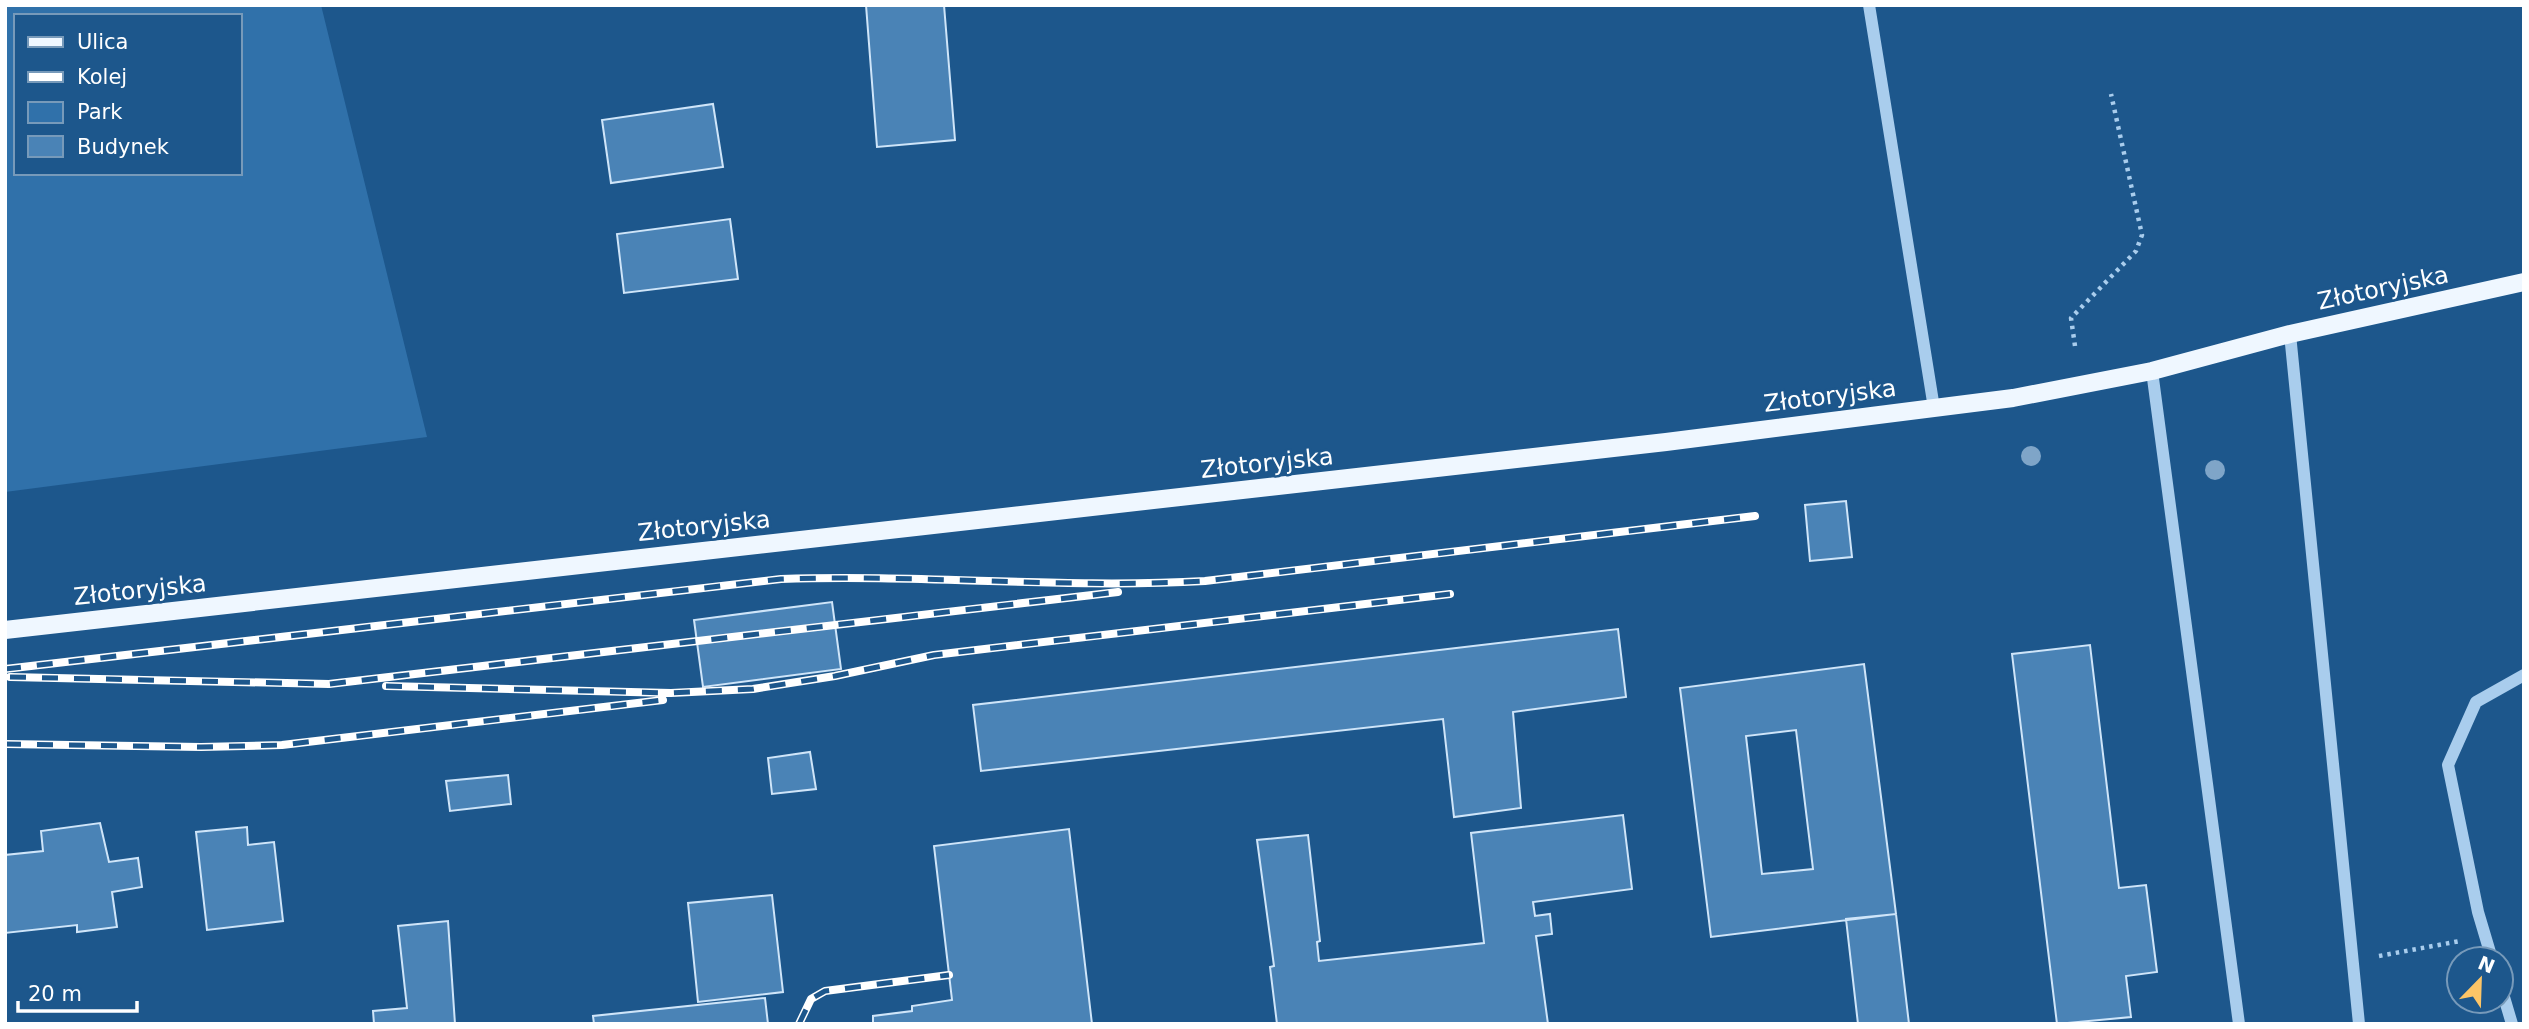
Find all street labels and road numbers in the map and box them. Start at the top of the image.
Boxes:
street label: Złotoryjska [2315,260,2451,316]
street label: Złotoryjska [1762,374,1898,418]
street label: Złotoryjska [1199,442,1335,484]
street label: Złotoryjska [636,505,772,547]
street label: Złotoryjska [72,569,208,611]

